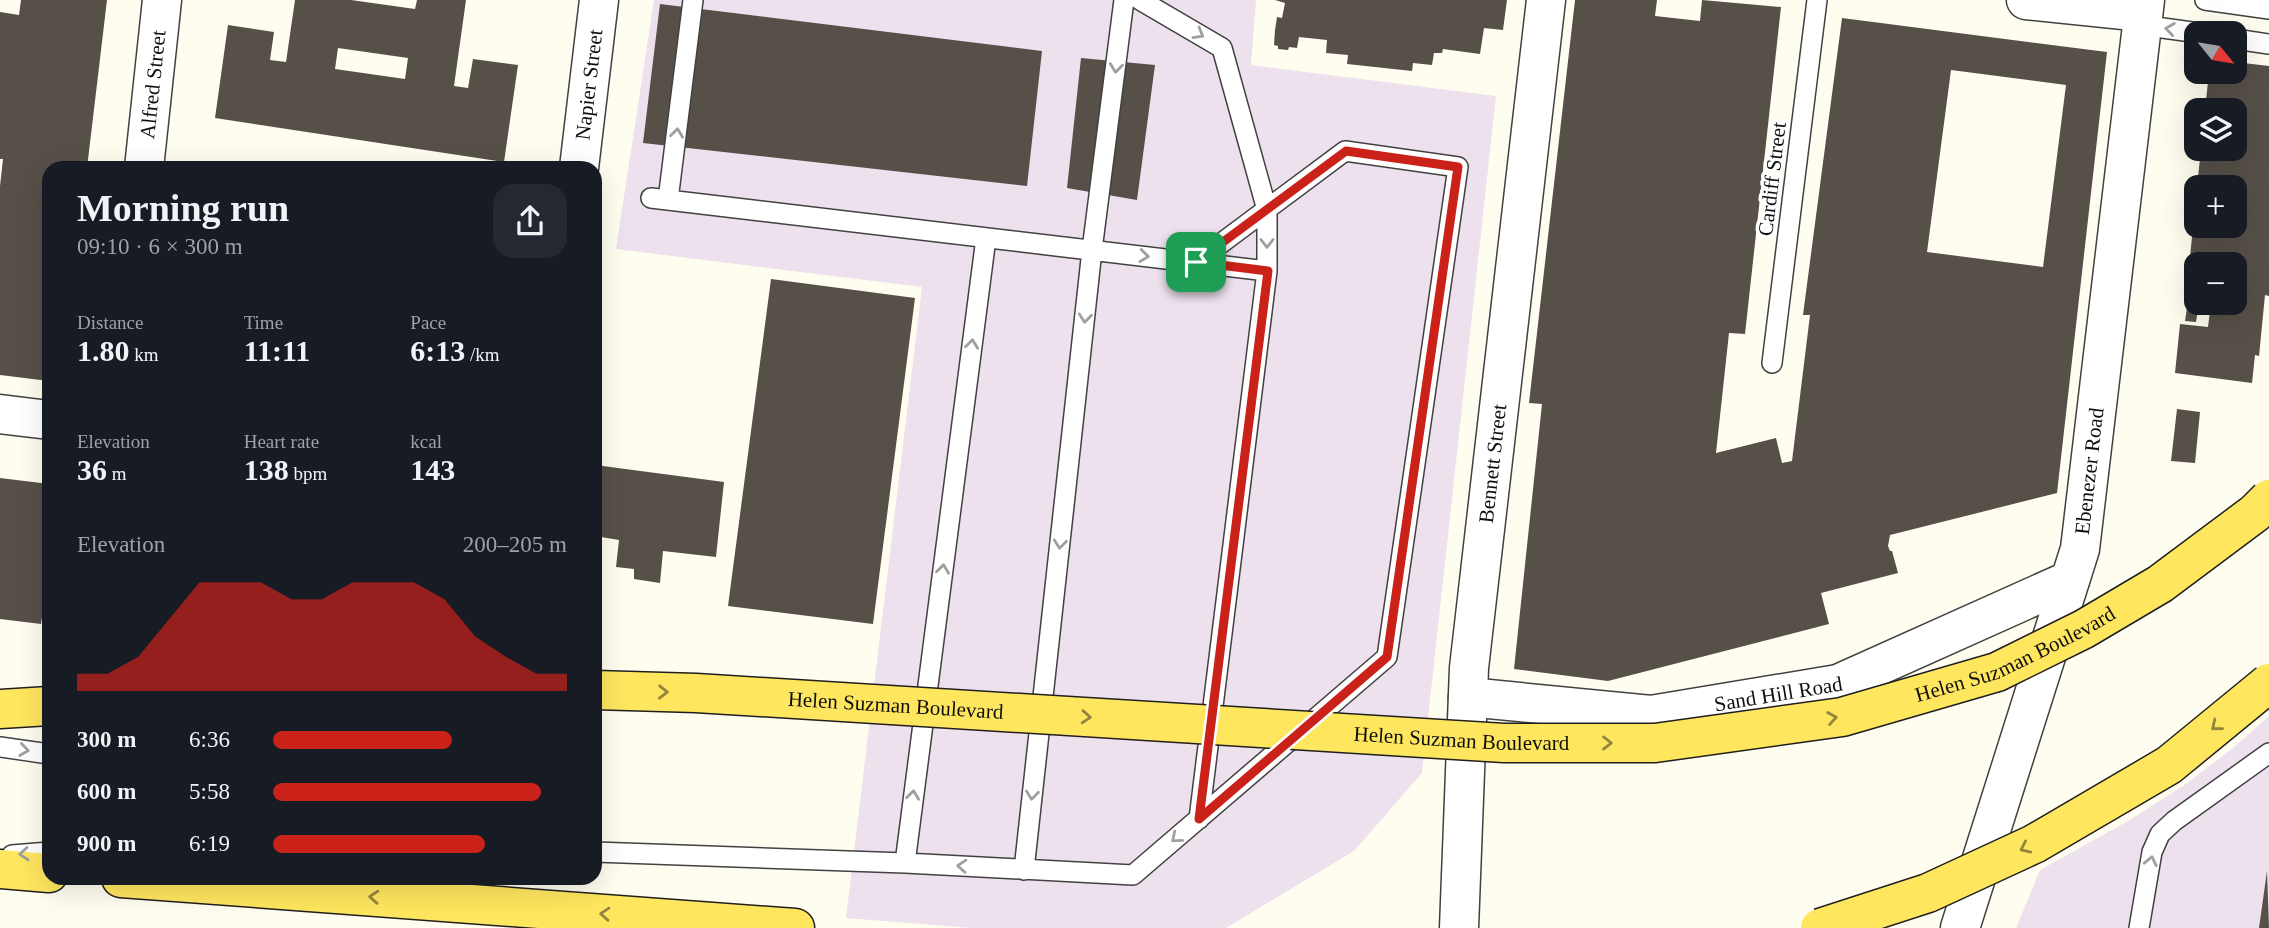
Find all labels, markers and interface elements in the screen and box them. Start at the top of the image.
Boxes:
north arrow [2184,21,2247,84]
map controls [2184,21,2247,315]
one-way arrow [2164,22,2176,37]
one-way arrow [1191,26,1204,39]
street label: Napier Street [570,28,607,141]
street label: Alfred Street [135,29,171,140]
one-way arrow [1108,62,1123,74]
button: layers [2184,98,2247,161]
street label: Cardiff Street [1753,121,1791,237]
one-way arrow [669,127,684,138]
button: + [2184,175,2247,238]
button: share [493,184,567,258]
text: Morning run [77,187,289,229]
pin [1166,232,1226,292]
text: 09:10 · 6 × 300 m [77,234,243,259]
one-way arrow [1259,238,1275,248]
icon: arrive [1177,243,1215,281]
one-way arrow [1138,249,1150,264]
button: − [2184,252,2247,315]
text: Distance [77,312,143,333]
text: Time [244,312,283,333]
text: Pace [410,312,446,333]
one-way arrow [1077,312,1092,324]
text: 1.80 [77,334,130,367]
text: 11:11 [244,334,310,367]
text: 6:13 [410,334,465,367]
one-way arrow [964,338,979,349]
text: km [130,344,159,365]
text: /km [465,344,500,365]
street label: Bennett Street [1474,403,1511,524]
street label: Ebenezer Road [2070,406,2109,536]
text: Elevation [77,431,150,452]
text: Heart rate [244,431,319,452]
text: kcal [410,431,442,452]
text: 36 [77,453,107,486]
text: 138 [244,453,289,486]
text: 143 [410,453,455,486]
text: m [107,463,127,484]
text: bpm [289,463,327,484]
text: Elevation [77,532,165,557]
text: 200–205 m [463,532,567,557]
one-way arrow [1052,538,1067,550]
one-way arrow [935,563,950,575]
street label: Helen Suzman Boulevard [1912,601,2120,707]
street label: Sand Hill Road [1713,671,1845,716]
one-way arrow [658,684,669,700]
street label: Helen Suzman Boulevard [787,687,1005,724]
one-way arrow [1081,709,1092,724]
one-way arrow [1827,711,1838,726]
one-way arrow [2212,718,2225,730]
street label: Helen Suzman Boulevard [1353,722,1570,755]
text: 300 m [77,727,136,752]
text: 6:36 [189,727,230,752]
one-way arrow [1602,735,1612,751]
one-way arrow [19,743,30,758]
text: 600 m [77,779,136,804]
text: 5:58 [189,779,230,804]
one-way arrow [906,789,921,801]
one-way arrow [1025,789,1040,800]
one-way arrow [1172,830,1185,842]
text: 900 m [77,831,136,856]
text: 6:19 [189,831,230,856]
one-way arrow [2020,840,2032,854]
one-way arrow [19,846,30,861]
one-way arrow [2143,855,2158,867]
one-way arrow [956,859,967,874]
one-way arrow [368,890,379,905]
one-way arrow [599,906,610,921]

